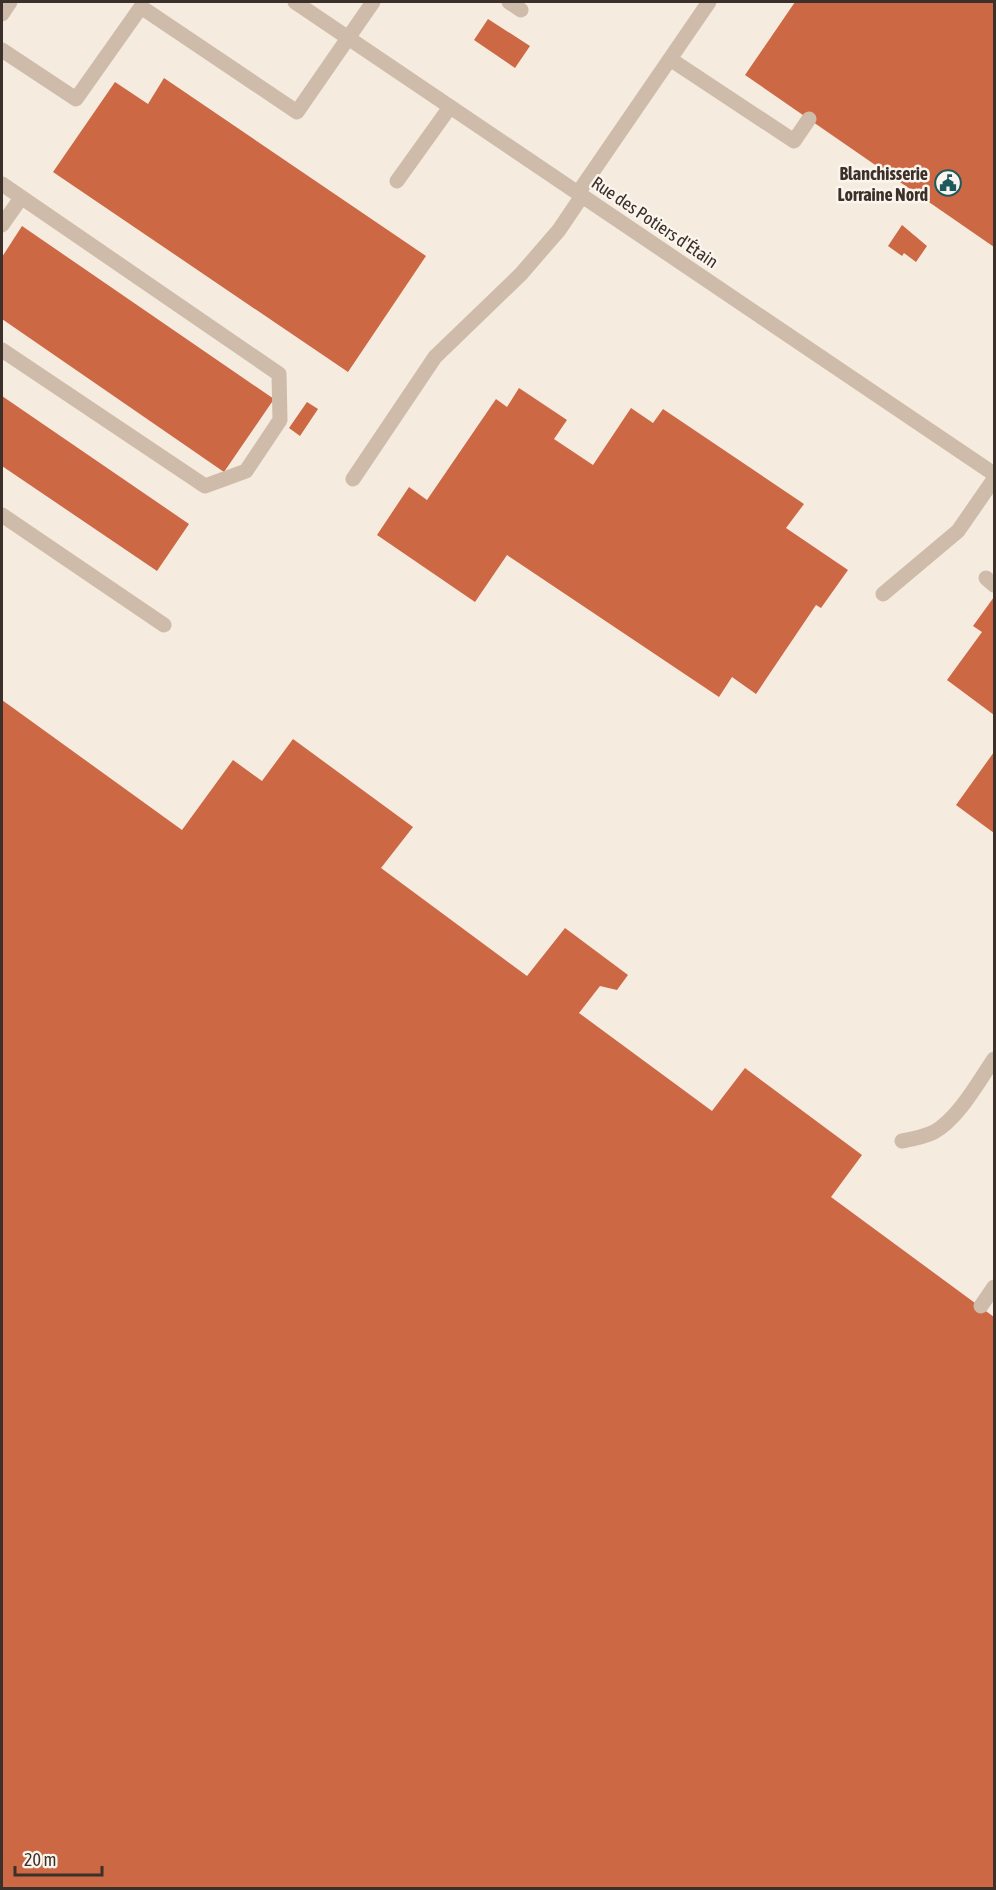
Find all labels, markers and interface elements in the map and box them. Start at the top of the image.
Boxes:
place label: Blanchisserie Lorraine Nord [838,163,928,205]
public building icon: Blanchisserie Lorraine Nord [933,168,963,198]
street label: Rue des Potiers d'Étain [588,172,722,272]
scale bar [15,1839,102,1877]
text: 20 m [24,1849,56,1870]

